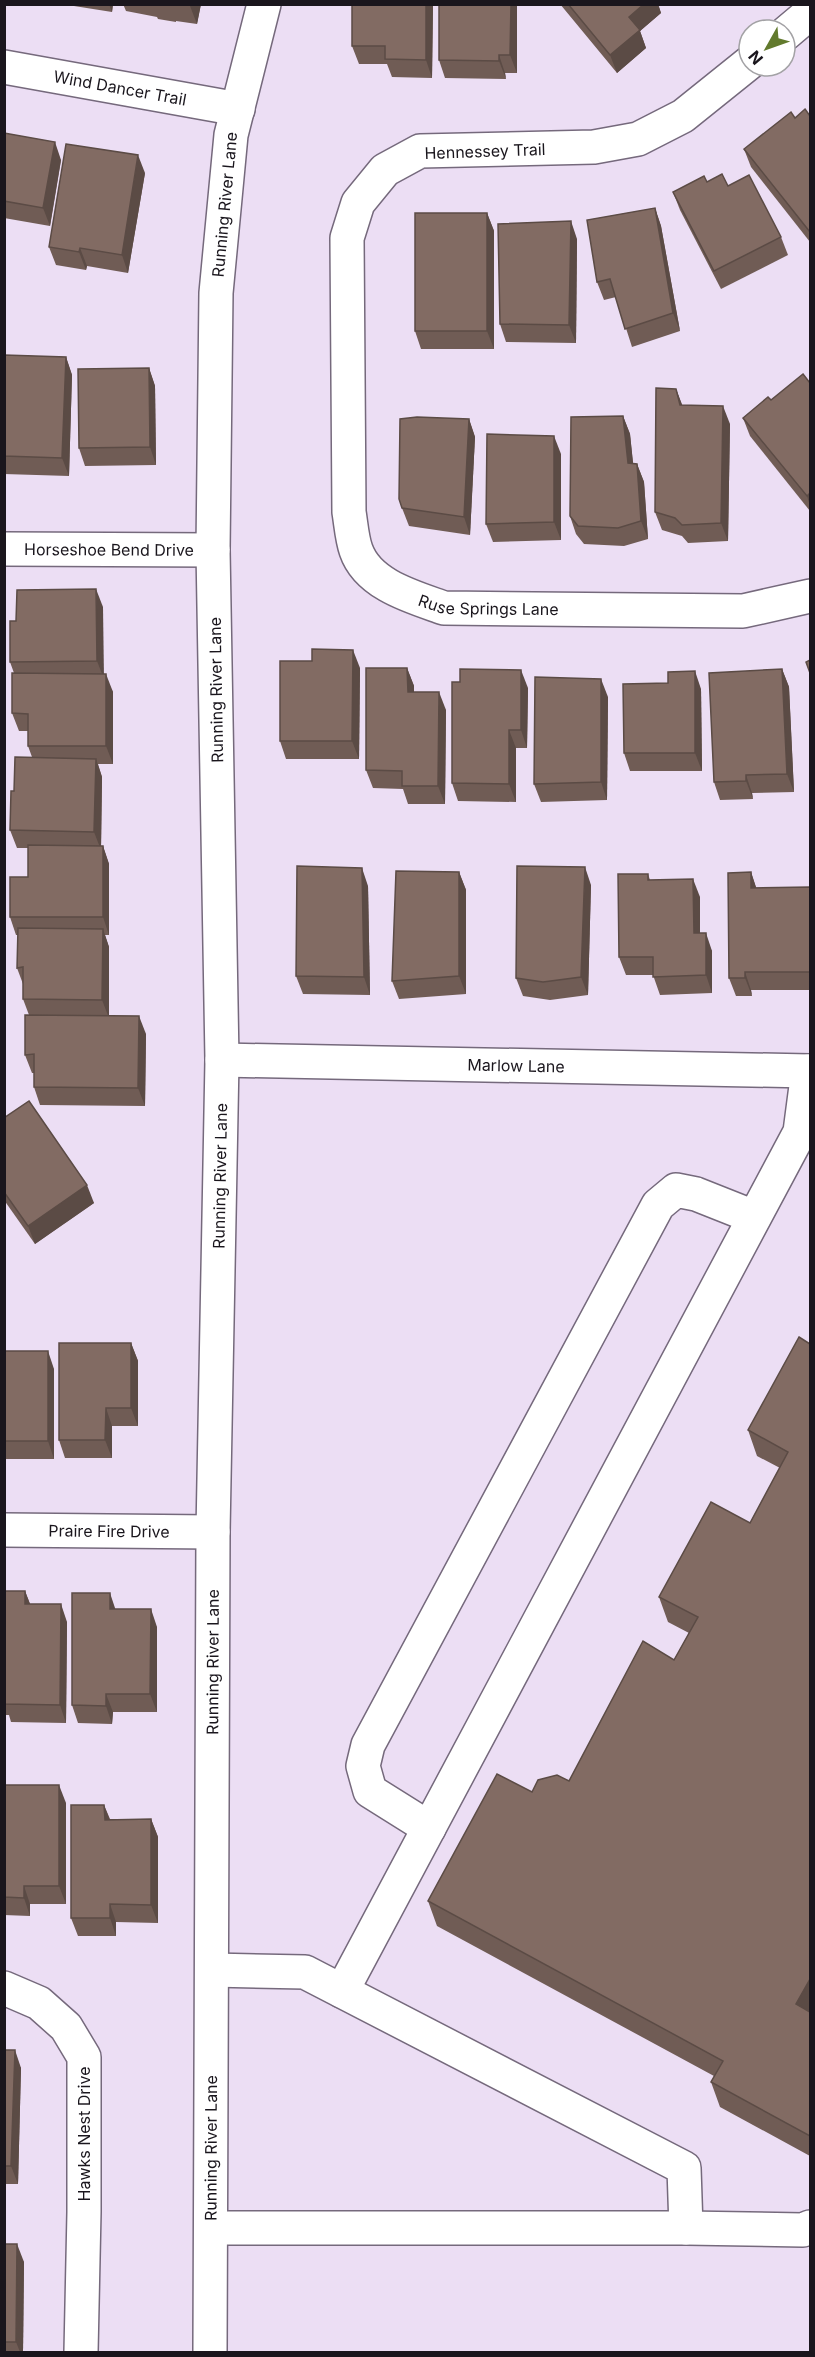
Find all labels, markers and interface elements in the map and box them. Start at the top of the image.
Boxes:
north arrow [737,18,797,78]
text: N [744,47,767,69]
street label: Wind Dancer Trail [52,66,188,110]
street label: Running River Lane [208,131,241,278]
street label: Hennessey Trail [424,139,546,163]
street label: Horseshoe Bend Drive [24,539,194,560]
street label: Ruse Springs Lane [416,590,559,619]
street label: Running River Lane [205,617,227,763]
street label: Marlow Lane [467,1055,565,1076]
street label: Running River Lane [208,1103,231,1249]
street label: Praire Fire Drive [48,1520,170,1542]
street label: Running River Lane [202,1589,223,1735]
street label: Hawks Nest Drive [74,2067,94,2201]
street label: Running River Lane [200,2075,221,2221]

